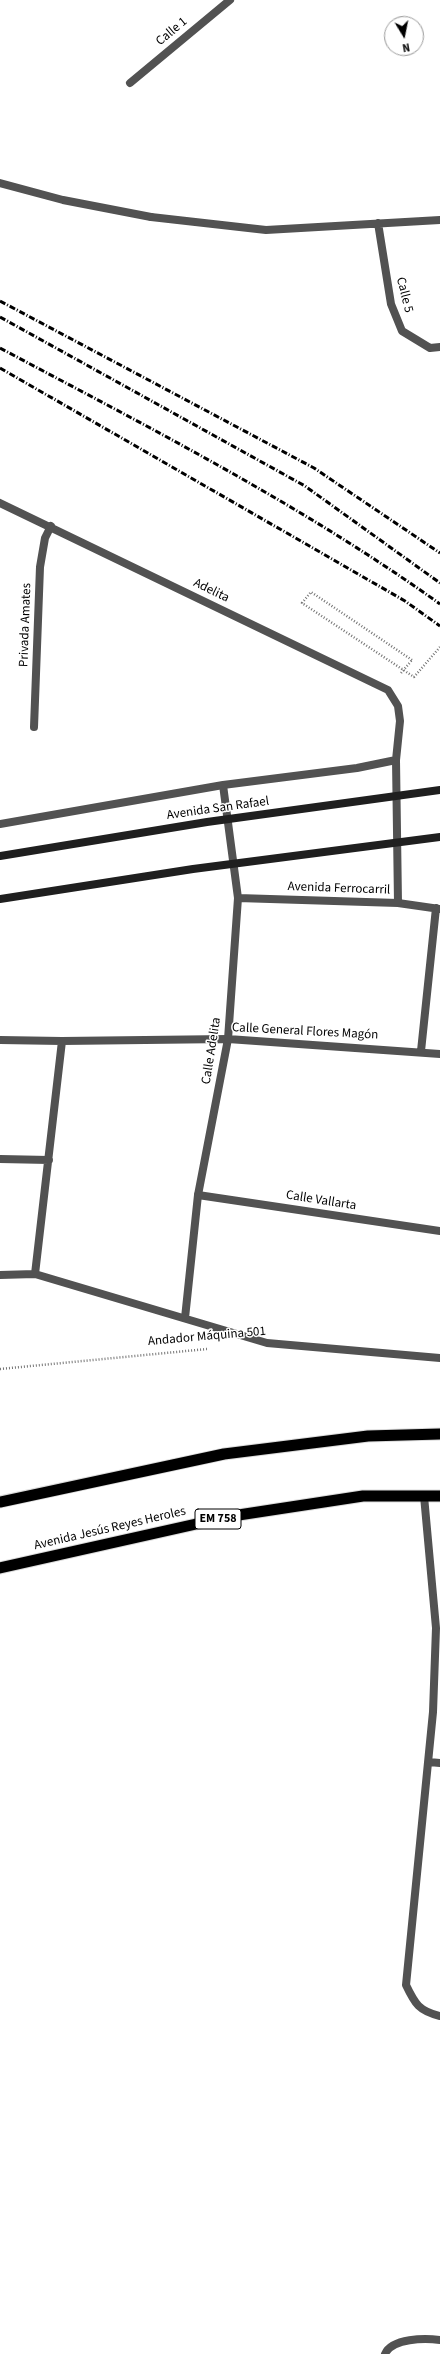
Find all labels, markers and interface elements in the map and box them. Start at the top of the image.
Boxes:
street label: Calle 1 [153,14,191,50]
north arrow [384,16,424,56]
text: N [401,39,411,55]
street label: Calle 5 [392,276,416,314]
street label: Adelita [191,576,231,606]
street label: Privada Amates [17,583,35,667]
street label: Avenida San Rafael [166,794,270,824]
street label: Avenida Ferrocarril [287,879,391,899]
street label: Calle Adelita [199,1016,225,1086]
street label: Calle General Flores Magón [231,1020,379,1044]
street label: Calle Vallarta [285,1188,357,1214]
street label: Andador Máquina 501 [147,1324,267,1350]
street label: Avenida Jesús Reyes Heroles [33,1504,187,1554]
road number: EM 758 [195,1509,241,1529]

